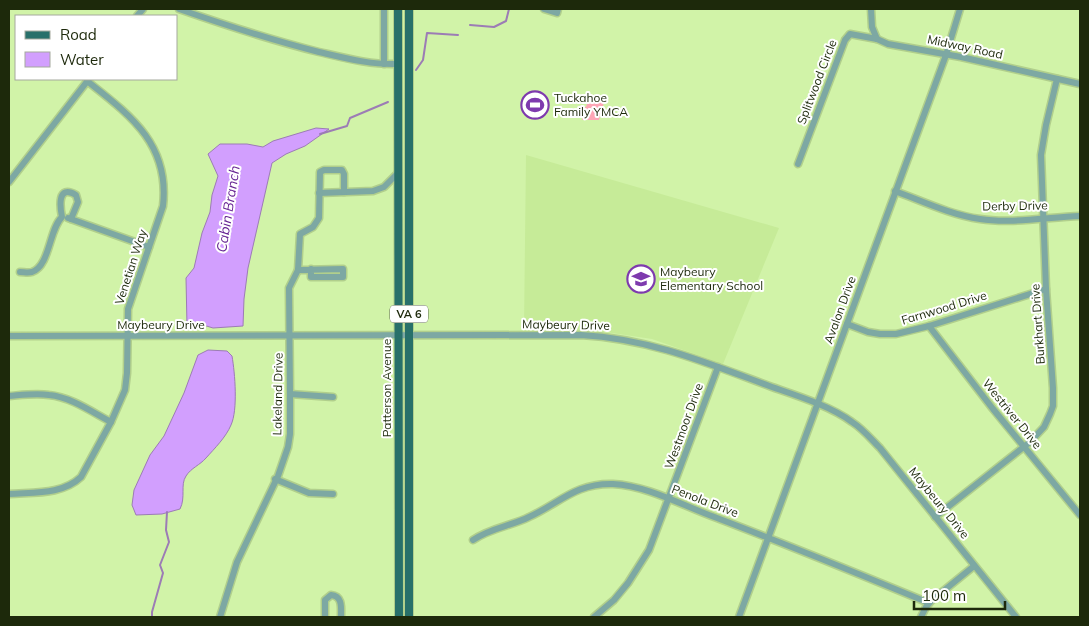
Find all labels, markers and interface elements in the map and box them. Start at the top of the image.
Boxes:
legend [15,15,178,80]
text: Road [60,25,97,44]
street label: Midway Road [926,31,1004,62]
street label: Splitwood Circle [793,37,840,126]
text: Water [60,50,104,69]
sports icon: Tuckahoe Family YMCA [520,90,550,120]
place label: Tuckahoe Family YMCA [554,90,628,119]
water label: Cabin Branch [212,164,244,254]
street label: Derby Drive [982,197,1048,214]
street label: Venetian Way [111,227,150,306]
school or university icon: Maybeury Elementary School [626,264,656,294]
place label: Maybeury Elementary School [660,264,763,293]
street label: Avalon Drive [820,274,859,346]
street label: Burkhart Drive [1027,283,1048,365]
street label: Farnwood Drive [899,287,988,328]
road number: VA 6 [390,306,428,322]
street label: Maybeury Drive [522,316,610,333]
street label: Maybeury Drive [117,317,205,332]
street label: Patterson Avenue [379,339,394,437]
street label: Lakeland Drive [269,353,286,435]
street label: Westriver Drive [980,376,1045,452]
street label: Westmoor Drive [661,381,706,471]
street label: Maybeury Drive [906,464,973,541]
street label: Penola Drive [670,481,741,520]
scale bar [914,578,1005,610]
text: 100 m [922,586,966,605]

